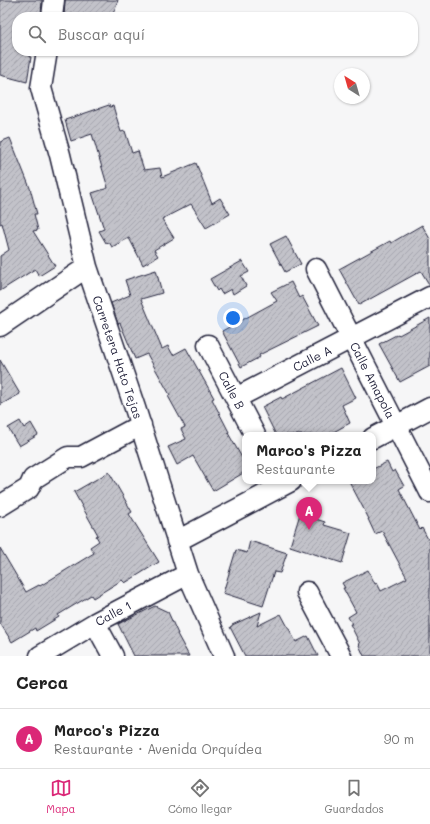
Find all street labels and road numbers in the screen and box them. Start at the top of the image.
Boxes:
street label: Carretera Hato Tejas [89,293,147,421]
street label: Calle Amapola [347,339,399,421]
street label: Calle A [290,341,334,375]
street label: Calle B [215,368,249,412]
street label: Calle 1 [92,597,134,629]

